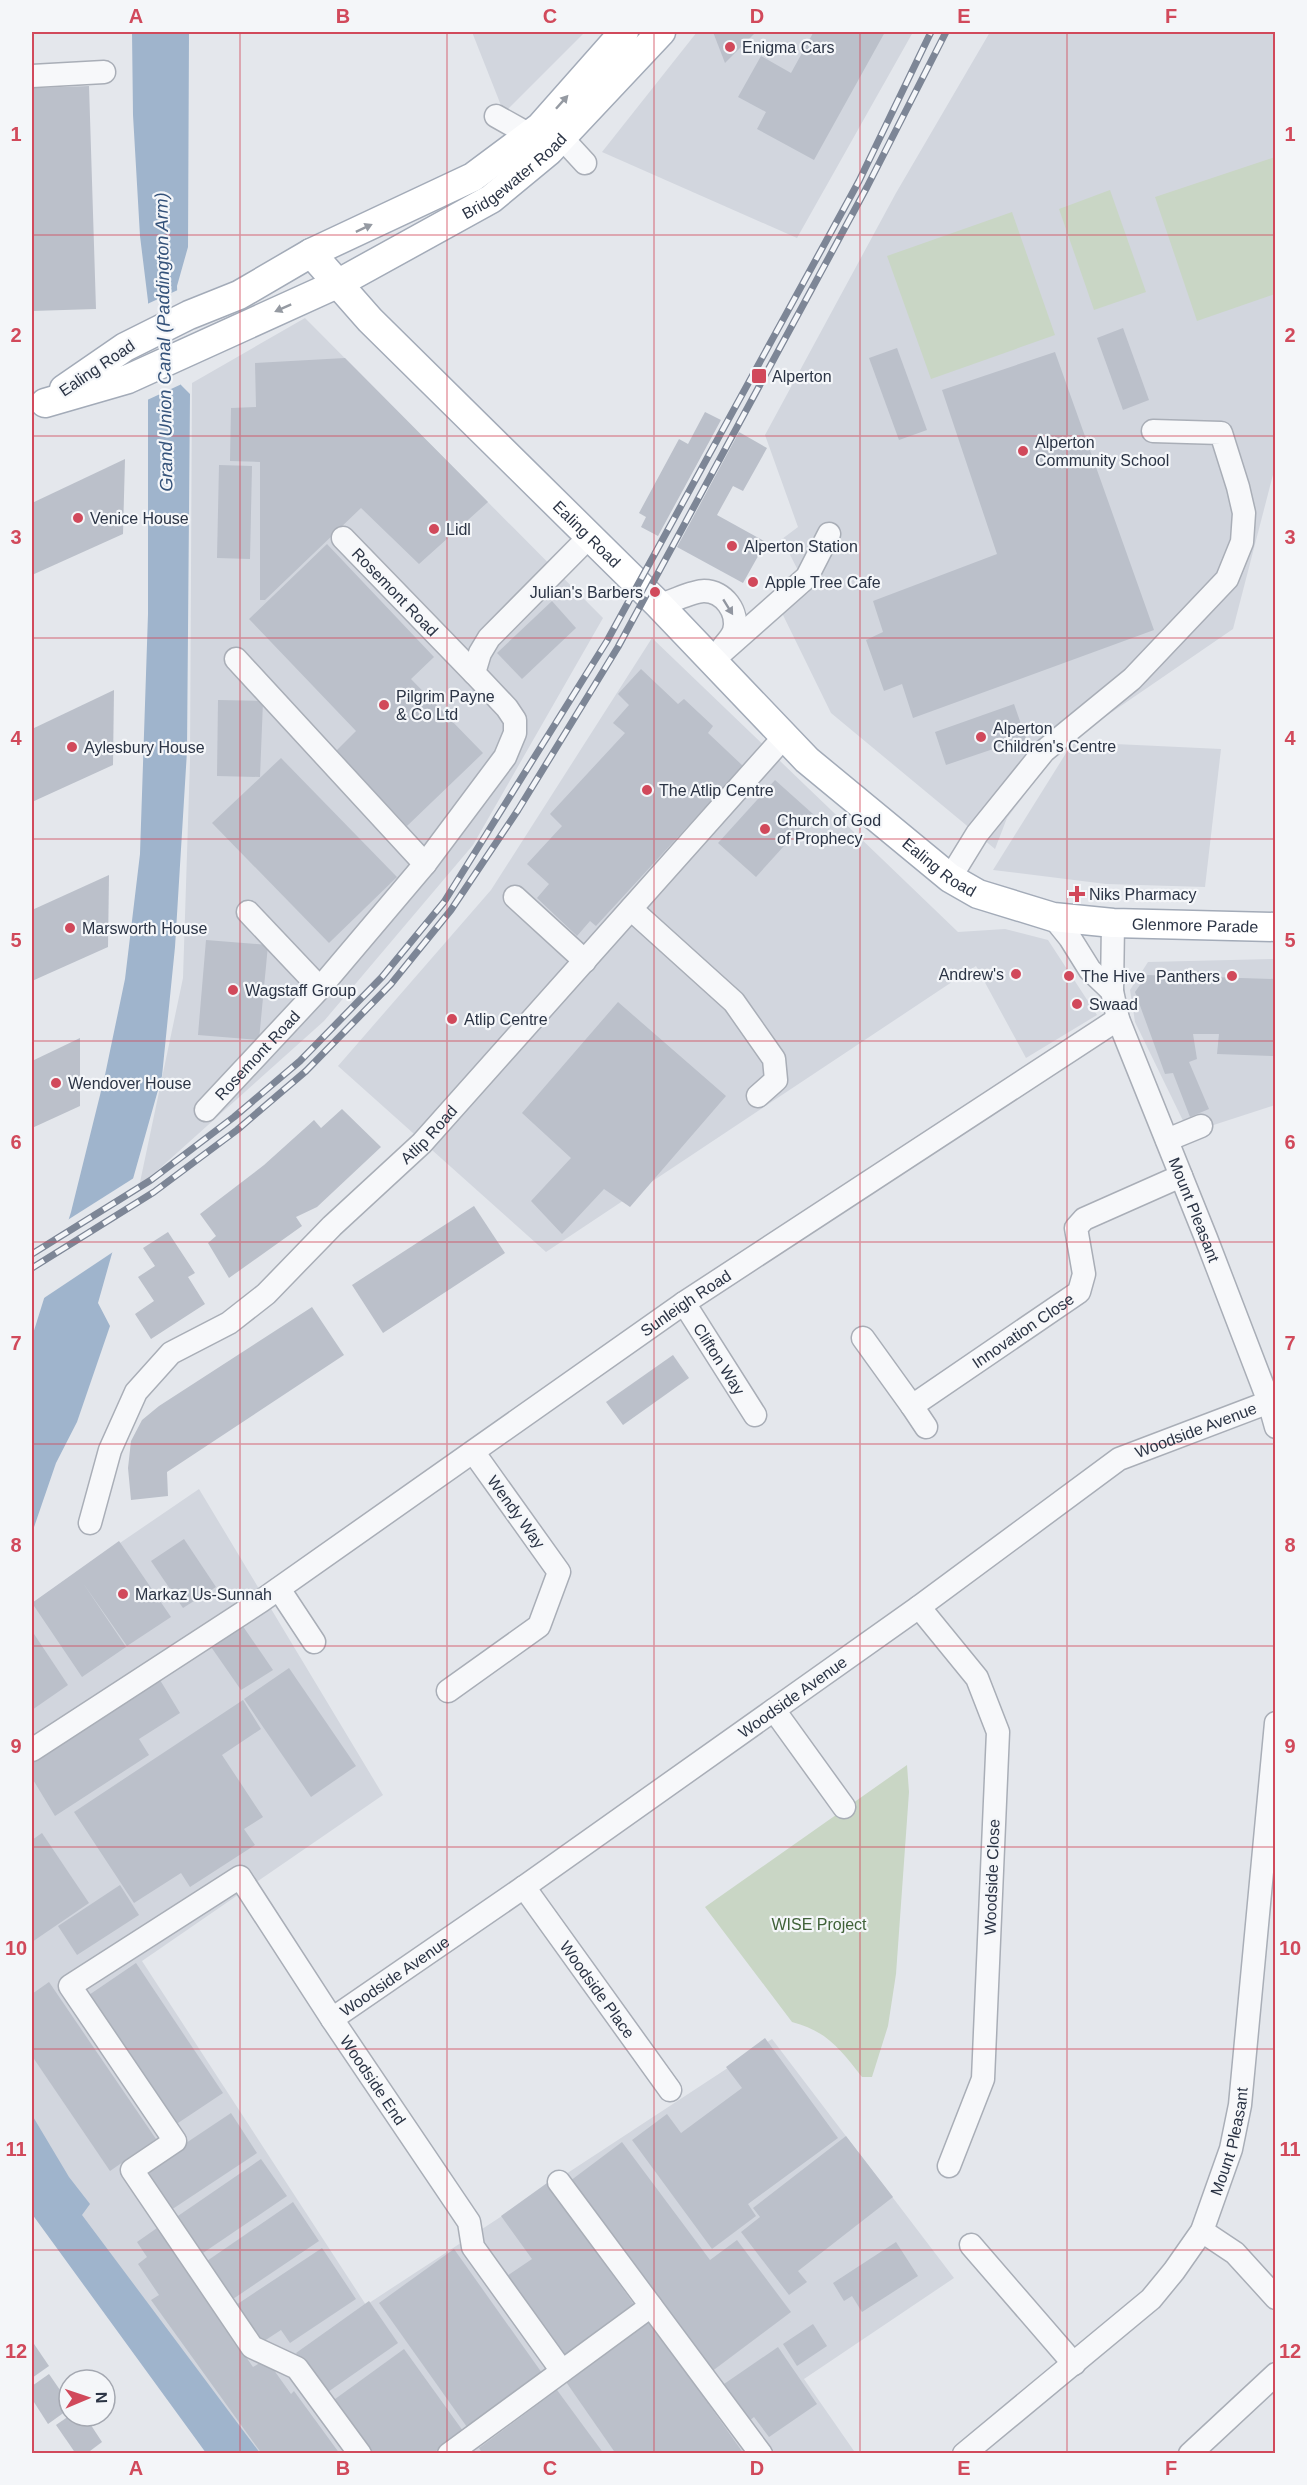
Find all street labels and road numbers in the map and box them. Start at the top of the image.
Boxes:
street label: Bridgewater Road [459,130,570,222]
street label: Ealing Road [56,337,138,399]
street label: Ealing Road [550,497,624,571]
street label: Rosemont Road [349,544,442,639]
street label: Ealing Road [899,834,979,900]
street label: Glenmore Parade [1132,915,1259,935]
street label: Rosemont Road [211,1007,303,1103]
street label: Atlip Road [397,1102,460,1167]
street label: Mount Pleasant [1166,1155,1223,1265]
street label: Sunleigh Road [637,1266,734,1339]
street label: Innovation Close [969,1290,1077,1371]
street label: Clifton Way [690,1320,748,1398]
street label: Woodside Avenue [1133,1399,1259,1461]
street label: Wendy Way [484,1472,548,1552]
street label: Woodside Avenue [735,1653,850,1741]
street label: Woodside Close [981,1819,1003,1935]
street label: Woodside Avenue [337,1932,452,2019]
street label: Woodside Place [557,1937,638,2041]
street label: Woodside End [337,2032,409,2128]
street label: Mount Pleasant [1207,2086,1250,2198]

